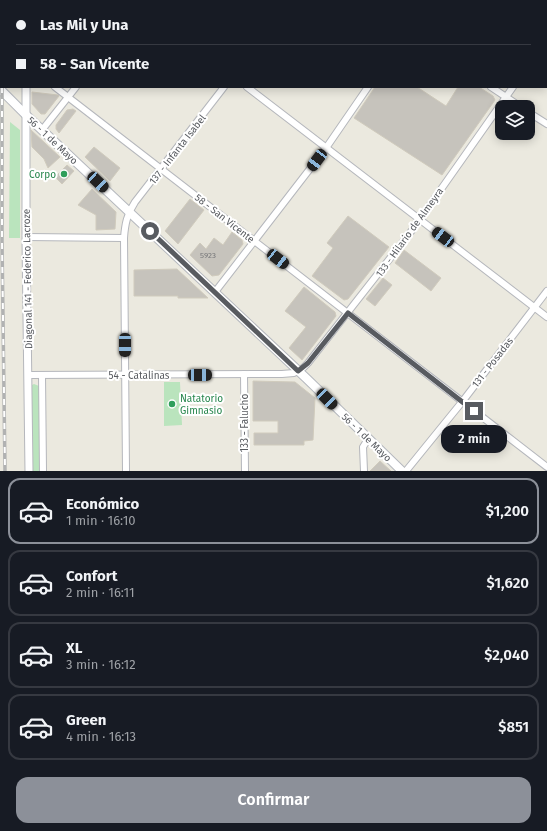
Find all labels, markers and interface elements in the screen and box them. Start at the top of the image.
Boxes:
text: Las Mil y Una [40,16,128,34]
text: 58 - San Vicente [40,55,149,73]
map controls [495,100,535,140]
button: layers [495,100,535,140]
street label: 137 - Infanta Isabel [147,112,209,187]
street label: 56 - 1 de Mayo [25,114,80,167]
car [305,147,329,173]
place label: Corpo [29,169,56,181]
marker: Corpo [59,169,69,179]
car [85,169,111,195]
street label: 133 - Hilario de Almeyra [373,186,446,280]
street label: 58 - San Vicente [192,192,257,246]
street label: Diagonal 141 - Federico Lacroze [21,209,35,349]
route start [141,222,159,240]
car [430,225,456,249]
car [265,247,291,271]
house number: 5923 [200,251,216,260]
car [119,333,131,357]
street label: 131 - Posadas [470,335,516,390]
car [188,369,212,381]
street label: 54 - Catalinas [108,370,170,382]
car [314,386,340,412]
place label: Natatorio Gimnasio [180,393,223,417]
street label: 133 - Falucho [239,394,251,452]
marker: Natatorio Gimnasio [167,399,177,409]
route end [465,402,483,420]
street label: 56 - 1 de Mayo [339,411,394,465]
callout: 2 min [441,425,507,453]
text: 2 min [458,431,490,446]
icon: car [18,493,54,529]
text: Económico [66,495,139,513]
text: $1,200 [486,502,529,520]
text: 1 min · 16:10 [66,513,136,528]
icon: car [18,565,54,601]
text: Confort [66,567,118,585]
text: $1,620 [487,574,529,592]
text: 2 min · 16:11 [66,585,135,600]
icon: car [18,637,54,673]
text: XL [66,639,82,657]
text: $2,040 [484,646,529,664]
text: 3 min · 16:12 [66,657,136,672]
icon: car [18,709,54,745]
text: Green [66,711,106,729]
text: $851 [498,718,529,736]
text: 4 min · 16:13 [66,729,136,744]
button: Confirmar [16,777,531,823]

